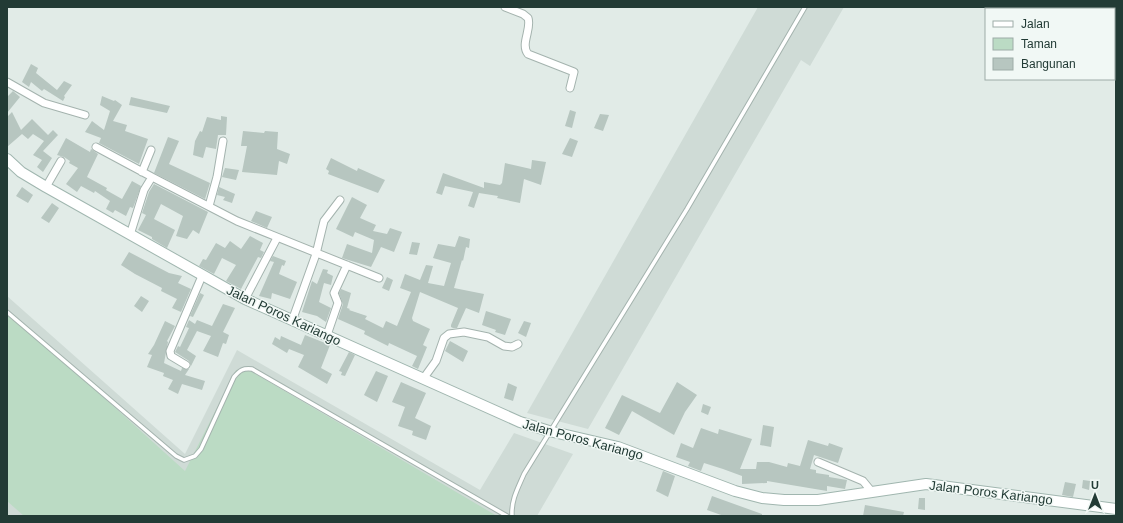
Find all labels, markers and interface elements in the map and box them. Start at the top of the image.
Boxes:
legend [985,8,1115,80]
text: Jalan [1021,17,1050,31]
text: Taman [1021,37,1057,51]
text: Bangunan [1021,57,1076,71]
street label: Jalan Poros Kariango [224,282,343,349]
street label: Jalan Poros Kariango [521,416,645,463]
north arrow [1075,475,1115,515]
street label: Jalan Poros Kariango [928,477,1054,508]
text: U [1091,479,1099,491]

